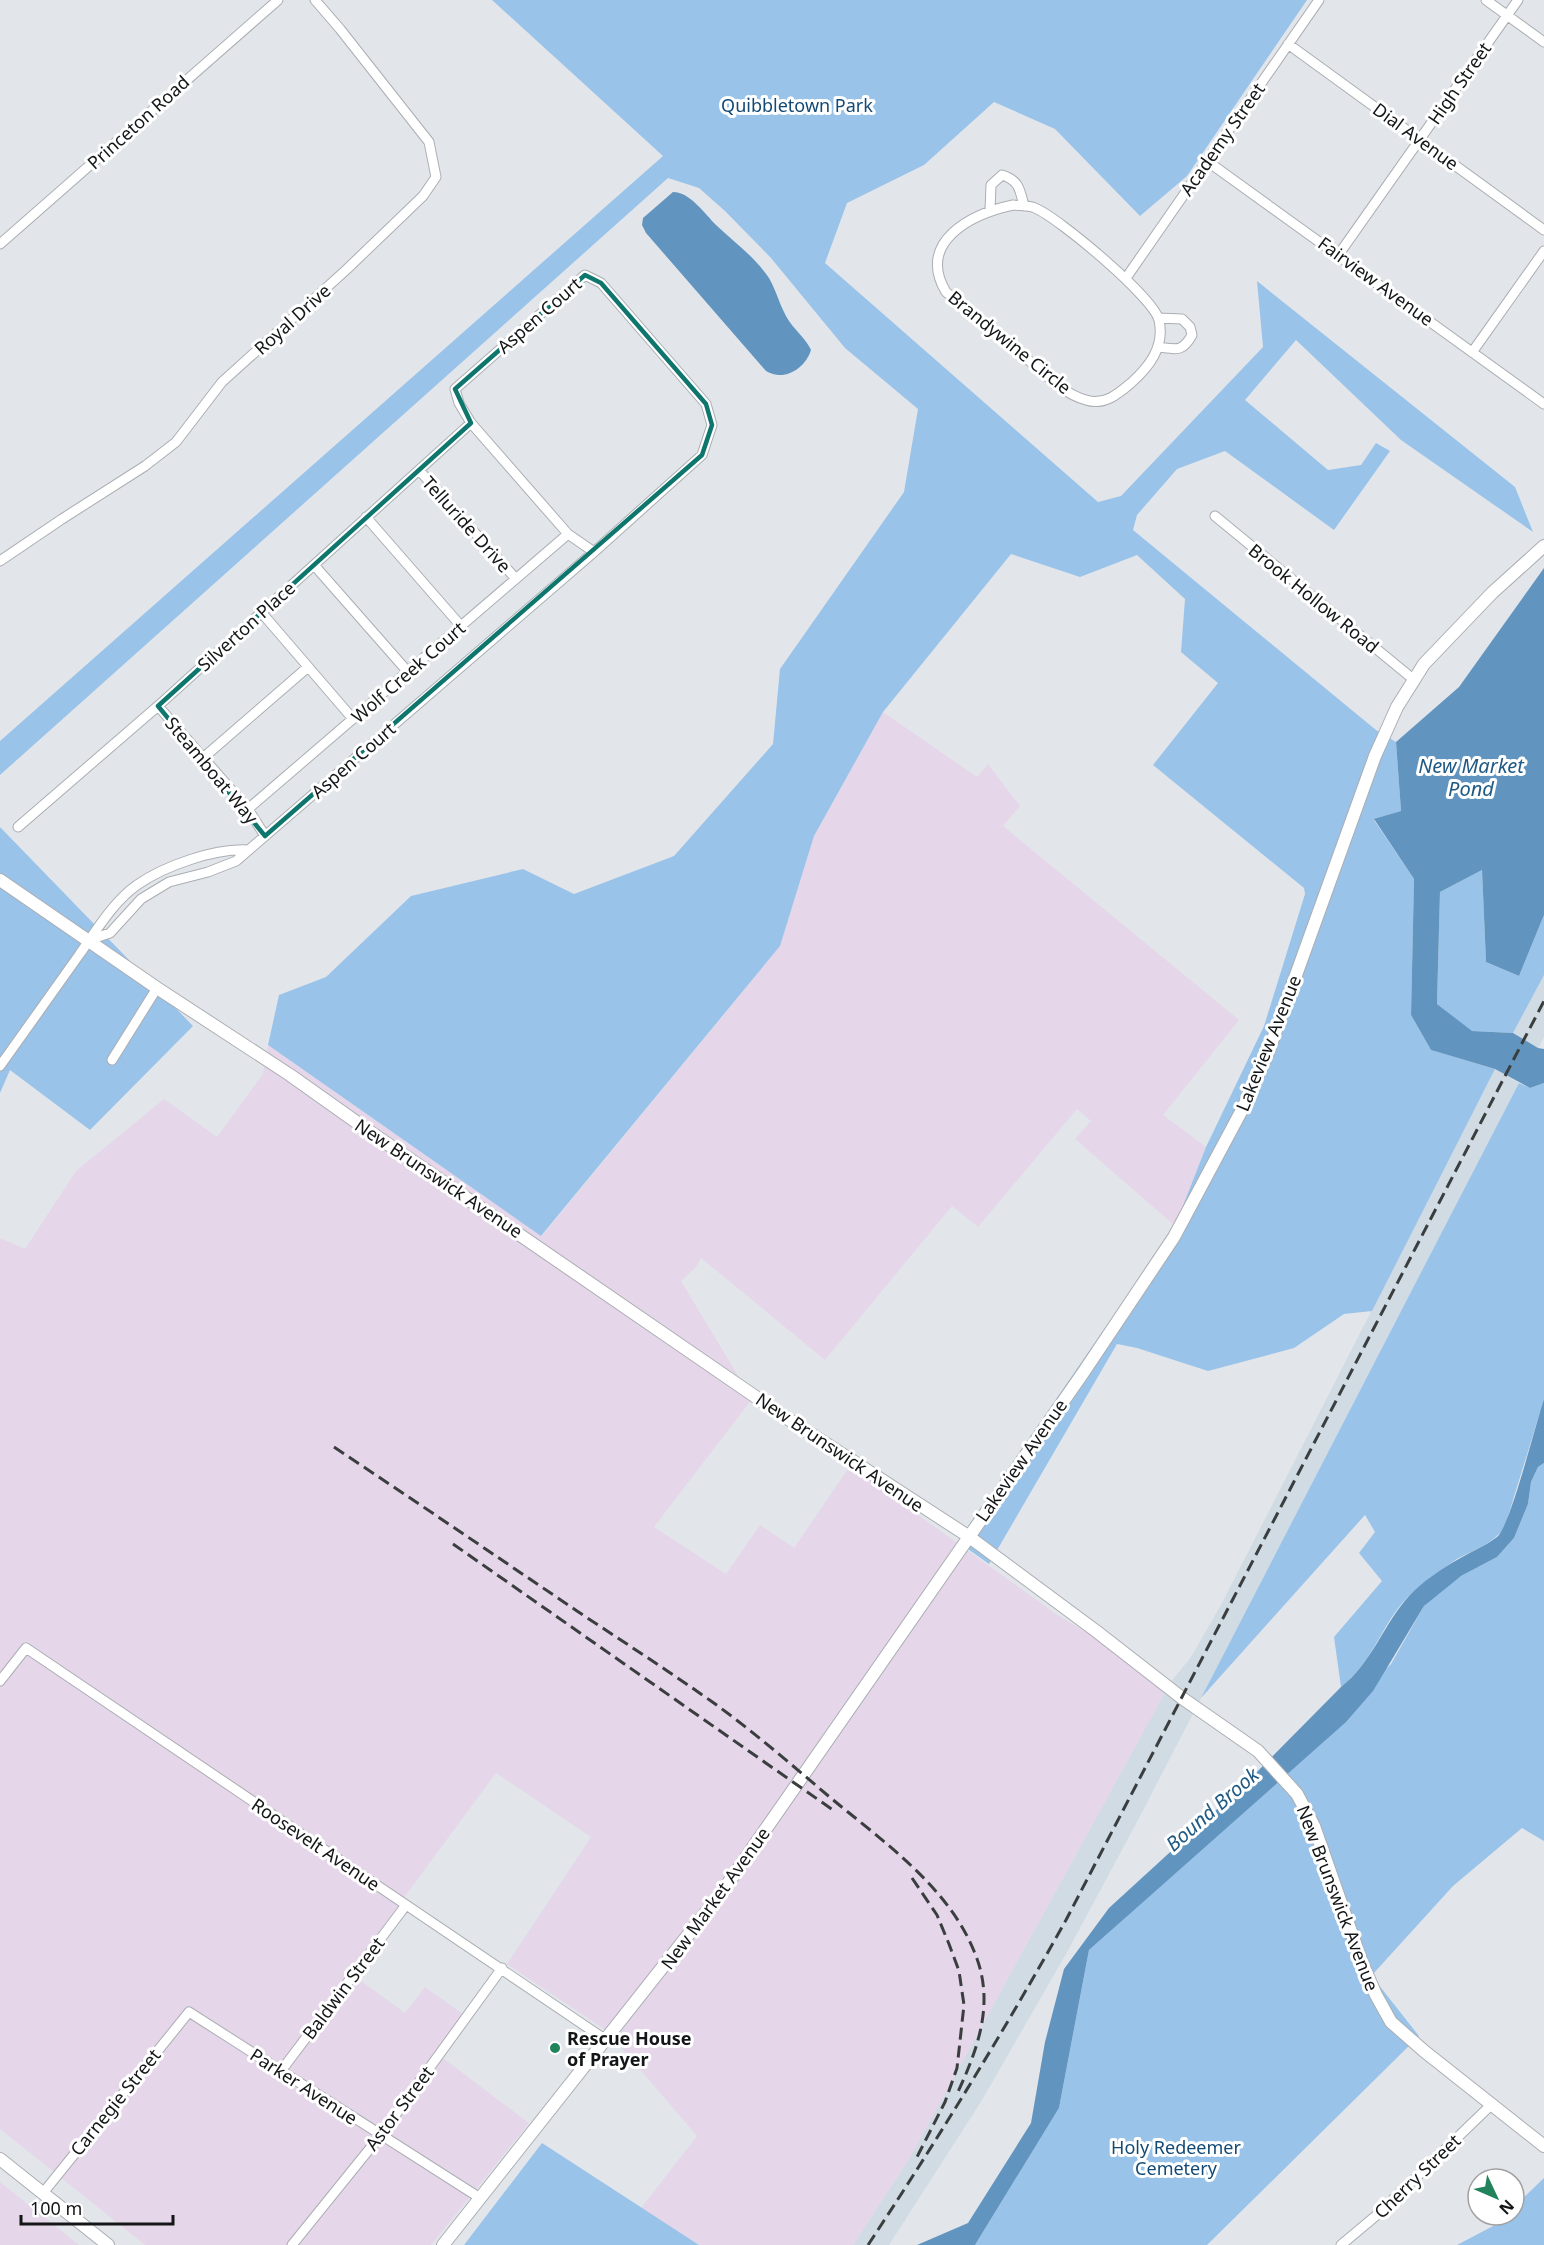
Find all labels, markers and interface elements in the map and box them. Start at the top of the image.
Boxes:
street label: High Street [1422,37,1496,129]
street label: Princeton Road [82,70,194,174]
street label: Academy Street [1174,77,1270,200]
park label: Quibbletown Park [721,93,873,117]
street label: Dial Avenue [1368,97,1464,175]
street label: Fairview Avenue [1313,231,1439,331]
street label: Aspen Court [492,271,587,358]
street label: Royal Drive [249,278,335,360]
street label: Brandywine Circle [944,285,1076,399]
street label: Telluride Drive [417,471,517,577]
street label: Brook Hollow Road [1244,538,1384,658]
street label: Silverton Place [192,576,300,676]
street label: Wolf Creek Court [346,616,470,728]
street label: Steamboat Way [160,712,264,829]
street label: Aspen Court [306,716,401,803]
water label: New Market Pond [1418,752,1525,802]
street label: Lakeview Avenue [1230,971,1306,1115]
street label: New Brunswick Avenue [351,1113,527,1243]
street label: New Brunswick Avenue [752,1387,928,1517]
street label: Lakeview Avenue [970,1394,1072,1526]
water label: Bound Brook [1160,1760,1265,1857]
street label: Roosevelt Avenue [247,1792,385,1896]
street label: New Brunswick Avenue [1291,1802,1385,1994]
street label: New Market Avenue [655,1822,775,1974]
street label: Baldwin Street [297,1932,390,2044]
place label: Rescue House of Prayer [567,2026,692,2071]
marker: Rescue House of Prayer [548,2041,562,2055]
street label: Parker Avenue [246,2042,362,2130]
street label: Carnegie Street [64,2043,166,2160]
street label: Astor Street [359,2060,439,2155]
street label: Cherry Street [1369,2128,1466,2223]
park label: Holy Redeemer Cemetery [1111,2135,1241,2180]
north arrow [1466,2167,1526,2227]
scale bar [21,2188,172,2226]
text: N [1494,2195,1519,2220]
text: 100 m [30,2196,82,2220]

